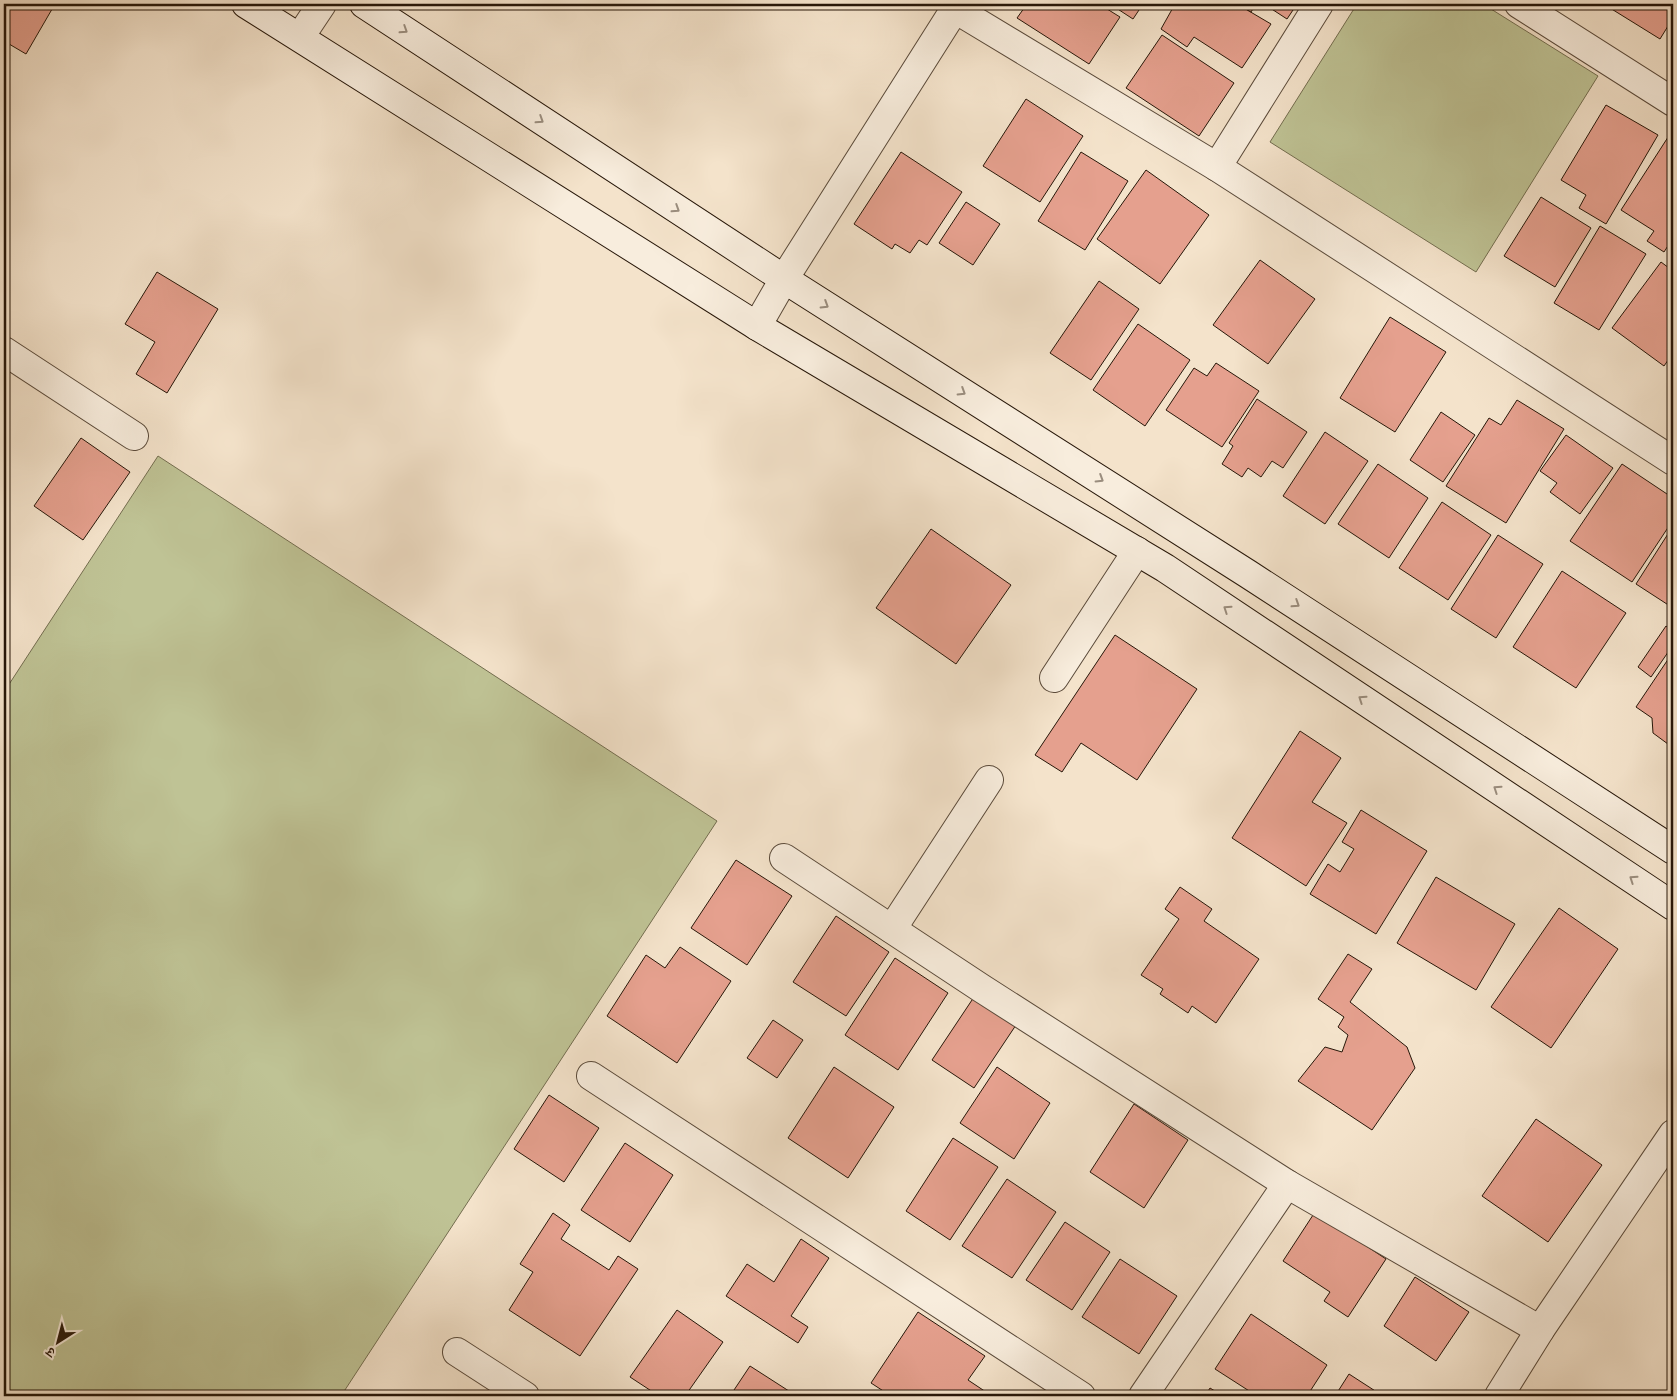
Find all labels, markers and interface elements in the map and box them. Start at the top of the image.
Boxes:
one-way arrow [399,24,408,34]
one-way arrow [535,113,544,123]
one-way arrow [671,202,680,212]
one-way arrow [820,299,829,309]
one-way arrow [957,386,966,396]
one-way arrow [1094,473,1103,483]
one-way arrow [1290,598,1299,608]
one-way arrow [1223,606,1232,615]
one-way arrow [1358,696,1368,705]
one-way arrow [1494,786,1503,795]
one-way arrow [1629,876,1638,885]
north arrow [32,1318,82,1368]
text: उ [41,1343,59,1362]

